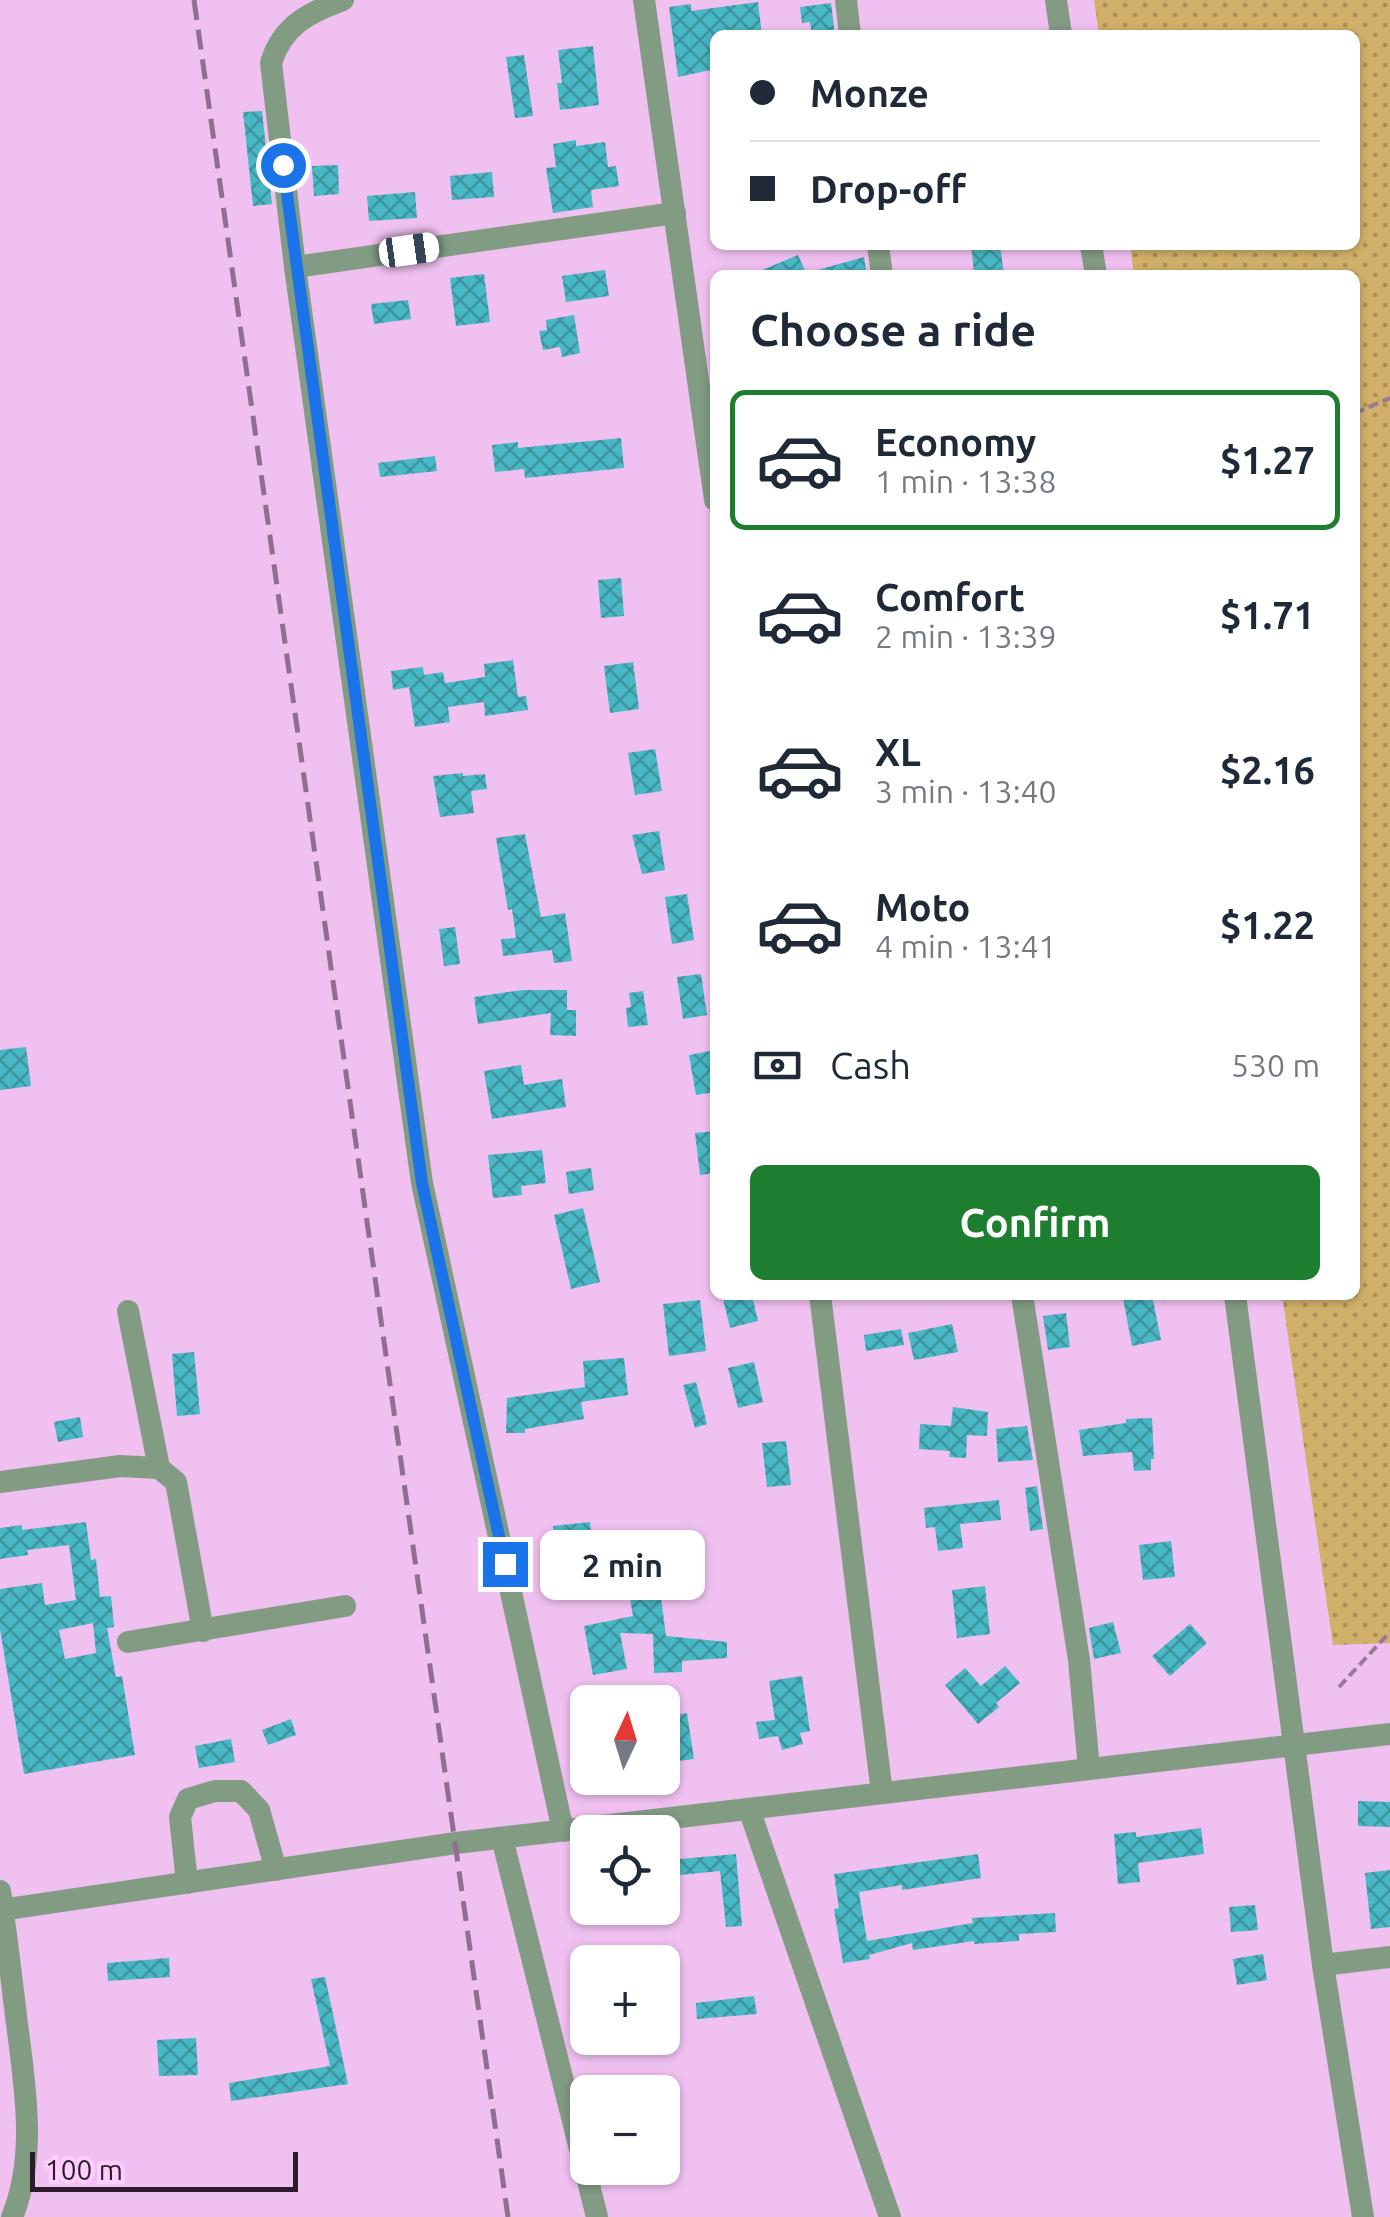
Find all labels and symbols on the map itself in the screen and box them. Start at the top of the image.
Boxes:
route start [261,143,306,188]
car [377,231,441,269]
callout: 2 min [540,1529,705,1599]
route end [483,1542,528,1587]
north arrow [570,1685,680,1795]
scale bar [30,2147,298,2192]

